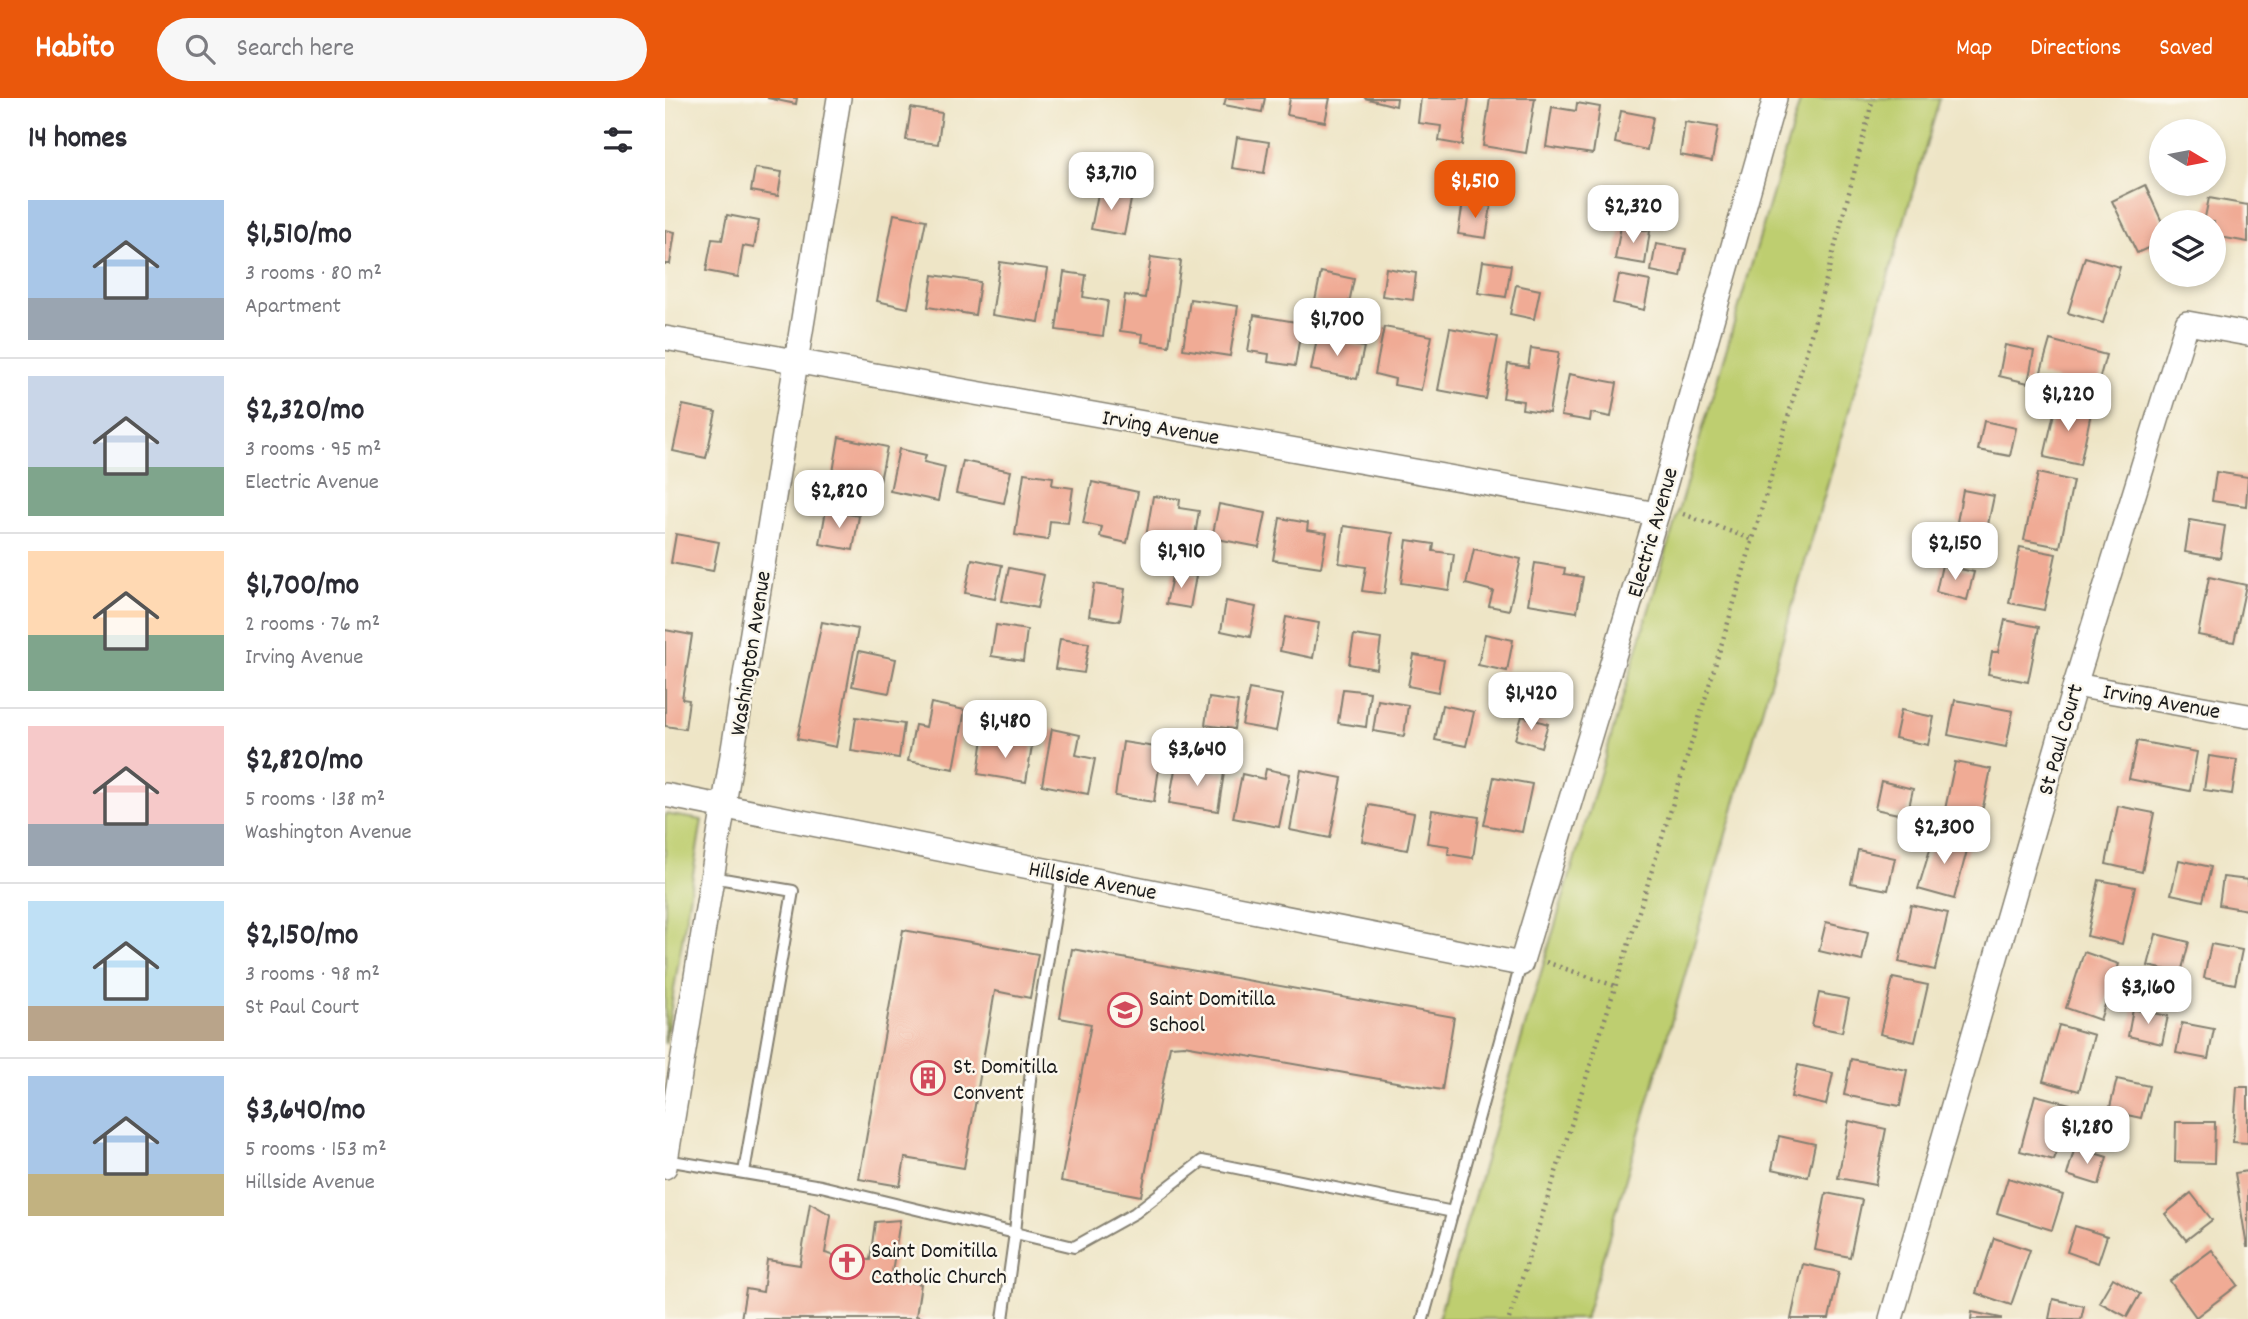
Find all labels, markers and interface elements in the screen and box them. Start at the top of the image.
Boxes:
search box [157,18,647,81]
text: Habito [35,26,115,73]
icon: search [181,30,219,68]
text: Search here [237,31,354,68]
text: Map [1956,32,1992,66]
text: Directions [2030,32,2121,66]
text: Saved [2159,32,2213,66]
text: 14 homes [28,119,127,162]
north arrow [2149,119,2226,196]
map controls [2149,119,2226,287]
icon: filters [599,121,637,159]
pin: $3,710 [1054,152,1168,212]
text: $3,710 [1085,158,1137,191]
pin: $1,510 [1418,160,1532,220]
text: $1,510 [1450,166,1500,199]
pin: $2,320 [1576,186,1690,245]
text: $2,320 [1604,191,1662,224]
button: layers [2149,210,2226,287]
text: $1,510/mo [245,215,352,258]
icon: home [84,228,168,312]
text: 3 rooms · 80 m² [245,258,382,291]
text: Apartment [245,291,341,324]
pin: $1,700 [1280,299,1394,358]
text: $1,700 [1310,304,1364,337]
pin: $1,220 [2011,374,2125,433]
text: $1,220 [2041,379,2095,412]
text: $2,320/mo [245,391,364,434]
street label: Irving Avenue [1099,403,1222,456]
icon: home [84,404,168,488]
text: 3 rooms · 95 m² [245,434,381,467]
street label: Electric Avenue [1620,464,1689,602]
text: Electric Avenue [245,467,379,500]
pin: $2,820 [782,470,896,530]
text: $2,820 [810,476,868,509]
pin: $2,150 [1898,522,2012,582]
text: $2,150 [1928,528,1982,561]
pin: $1,910 [1124,531,1238,590]
text: $1,910 [1156,536,1206,569]
text: $1,700/mo [245,566,359,609]
street label: Washington Avenue [723,569,782,738]
icon: home [84,579,168,663]
text: 2 rooms · 76 m² [245,609,380,642]
text: Irving Avenue [245,642,363,675]
pin: $1,420 [1474,672,1588,732]
street label: Irving Avenue [2100,677,2223,730]
text: $1,420 [1504,678,1558,711]
street label: St Paul Court [2031,680,2094,799]
pin: $1,480 [948,700,1062,760]
text: $1,480 [979,706,1031,739]
pin: $3,640 [1140,728,1254,788]
text: $3,640 [1167,734,1227,767]
text: $2,820/mo [245,741,363,784]
icon: home [84,754,168,838]
text: 5 rooms · 138 m² [245,784,385,817]
pin: $2,300 [1887,806,2001,866]
text: $2,300 [1913,812,1975,845]
text: Washington Avenue [245,817,412,850]
street label: Hillside Avenue [1025,854,1159,911]
text: $2,150/mo [245,916,358,959]
icon: home [84,929,168,1013]
text: 3 rooms · 98 m² [245,959,380,992]
pin: $3,160 [2091,967,2205,1026]
text: $3,160 [2120,972,2176,1005]
place label: Saint Domitilla School [1149,984,1276,1043]
school or university icon: Saint Domitilla School [1106,991,1144,1029]
text: St Paul Court [245,992,359,1025]
place label: St. Domitilla Convent [953,1052,1058,1111]
building icon: St. Domitilla Convent [909,1059,947,1097]
text: $3,640/mo [245,1091,365,1134]
icon: home [84,1104,168,1188]
pin: $1,280 [2030,1107,2144,1166]
text: $1,280 [2061,1112,2113,1145]
text: 5 rooms · 153 m² [245,1134,387,1167]
text: Hillside Avenue [245,1167,375,1200]
place label: Saint Domitilla Catholic Church [871,1236,1007,1295]
church icon: Saint Domitilla Catholic Church [828,1243,866,1281]

